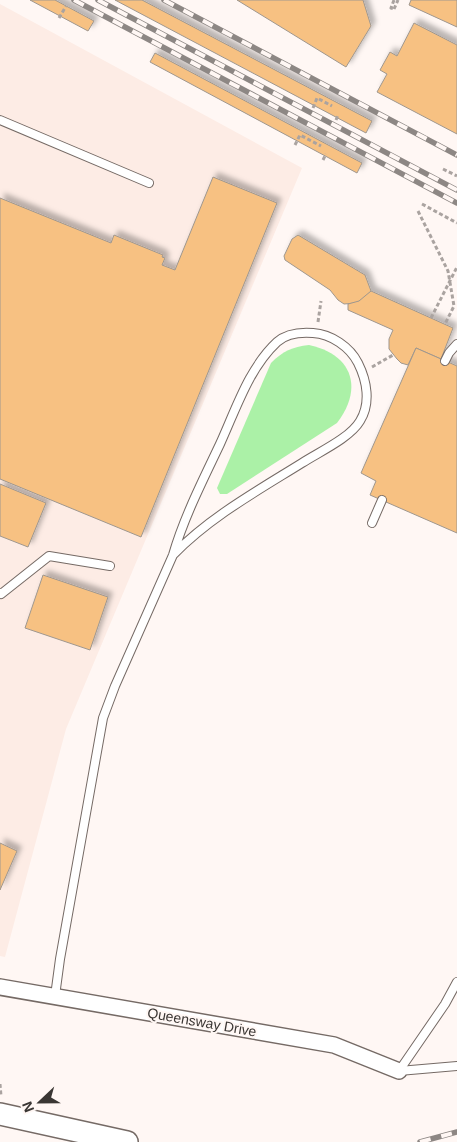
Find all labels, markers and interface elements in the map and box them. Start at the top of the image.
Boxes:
street label: Queensway Drive [146,1005,258,1040]
north arrow [15,1077,65,1127]
text: N [19,1099,37,1115]

